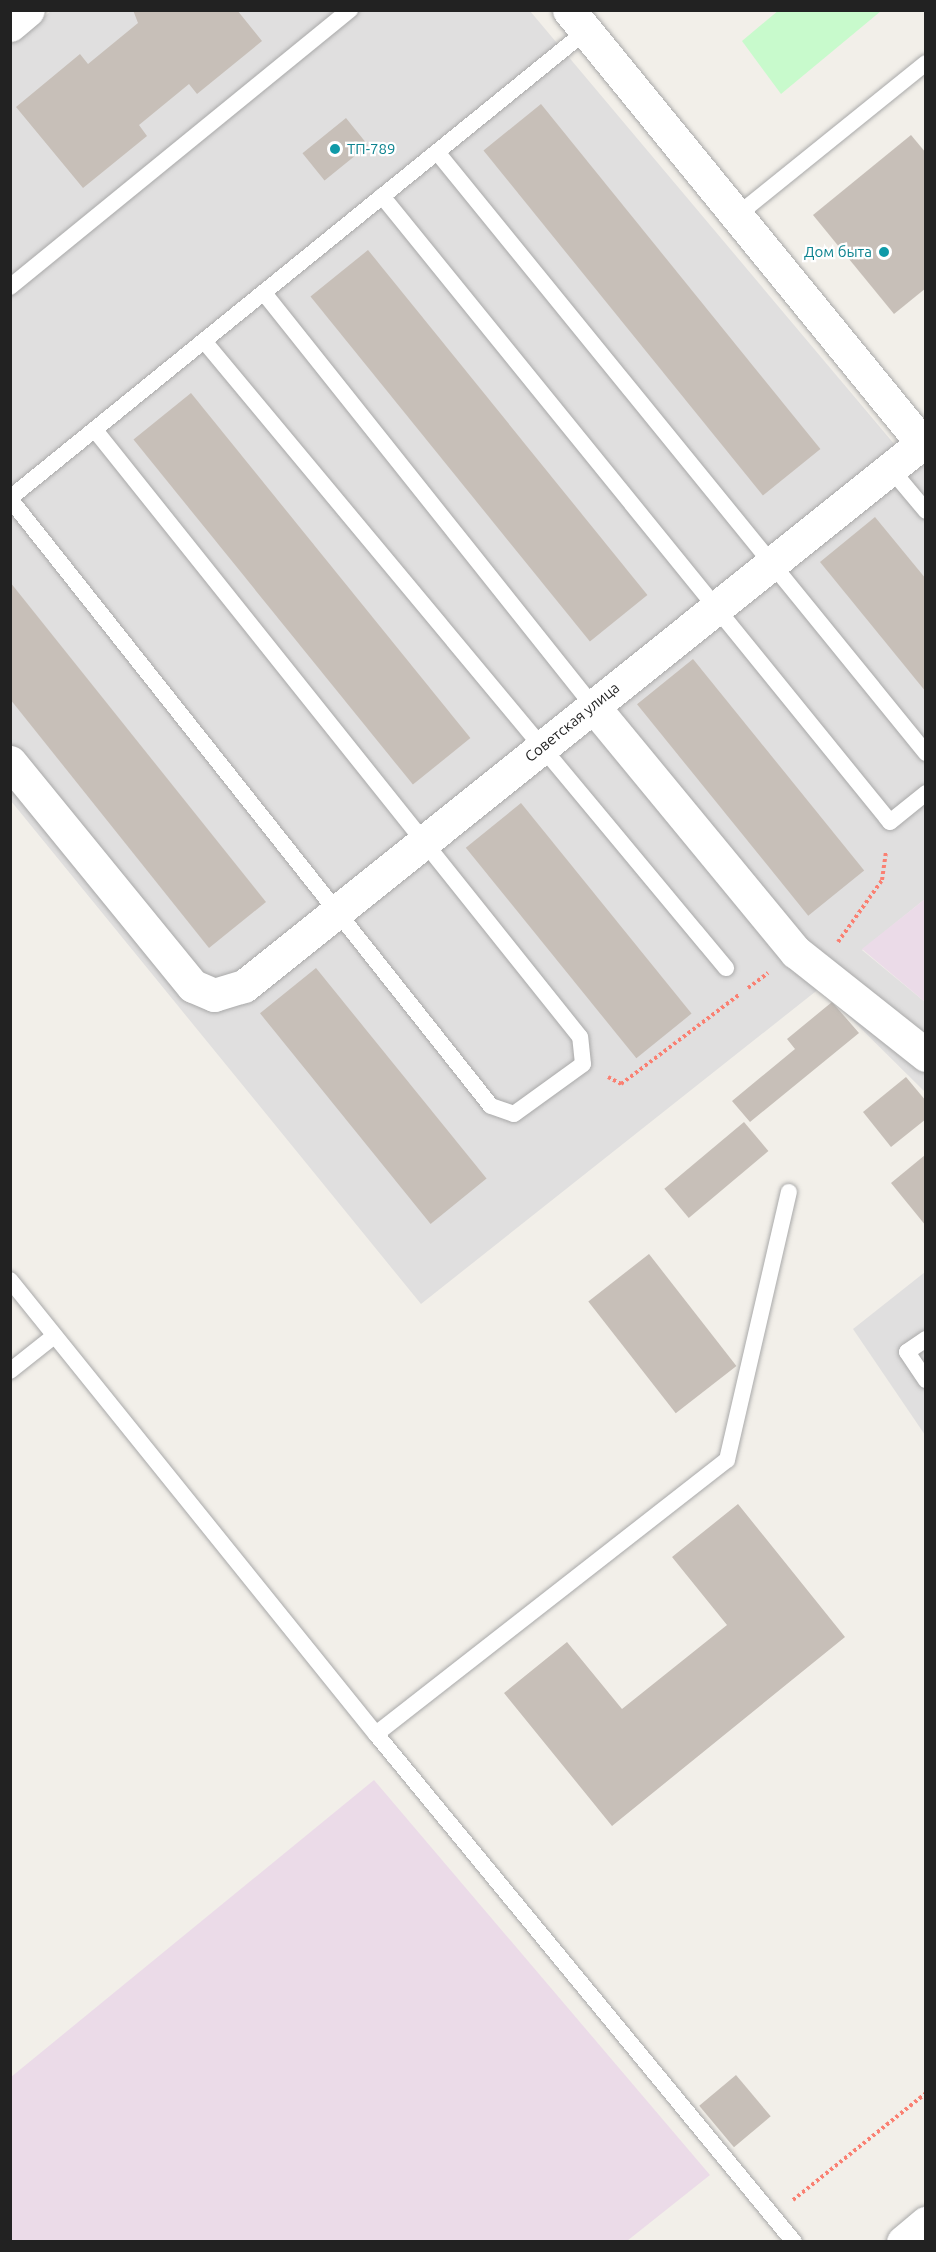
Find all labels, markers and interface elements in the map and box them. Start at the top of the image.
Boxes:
place label: ТП-789 [347,140,395,158]
marker: ТП-789 [328,142,342,156]
place label: Дом быта [804,243,872,261]
marker: Дом быта [877,245,891,259]
street label: Советская улица [521,678,623,766]

